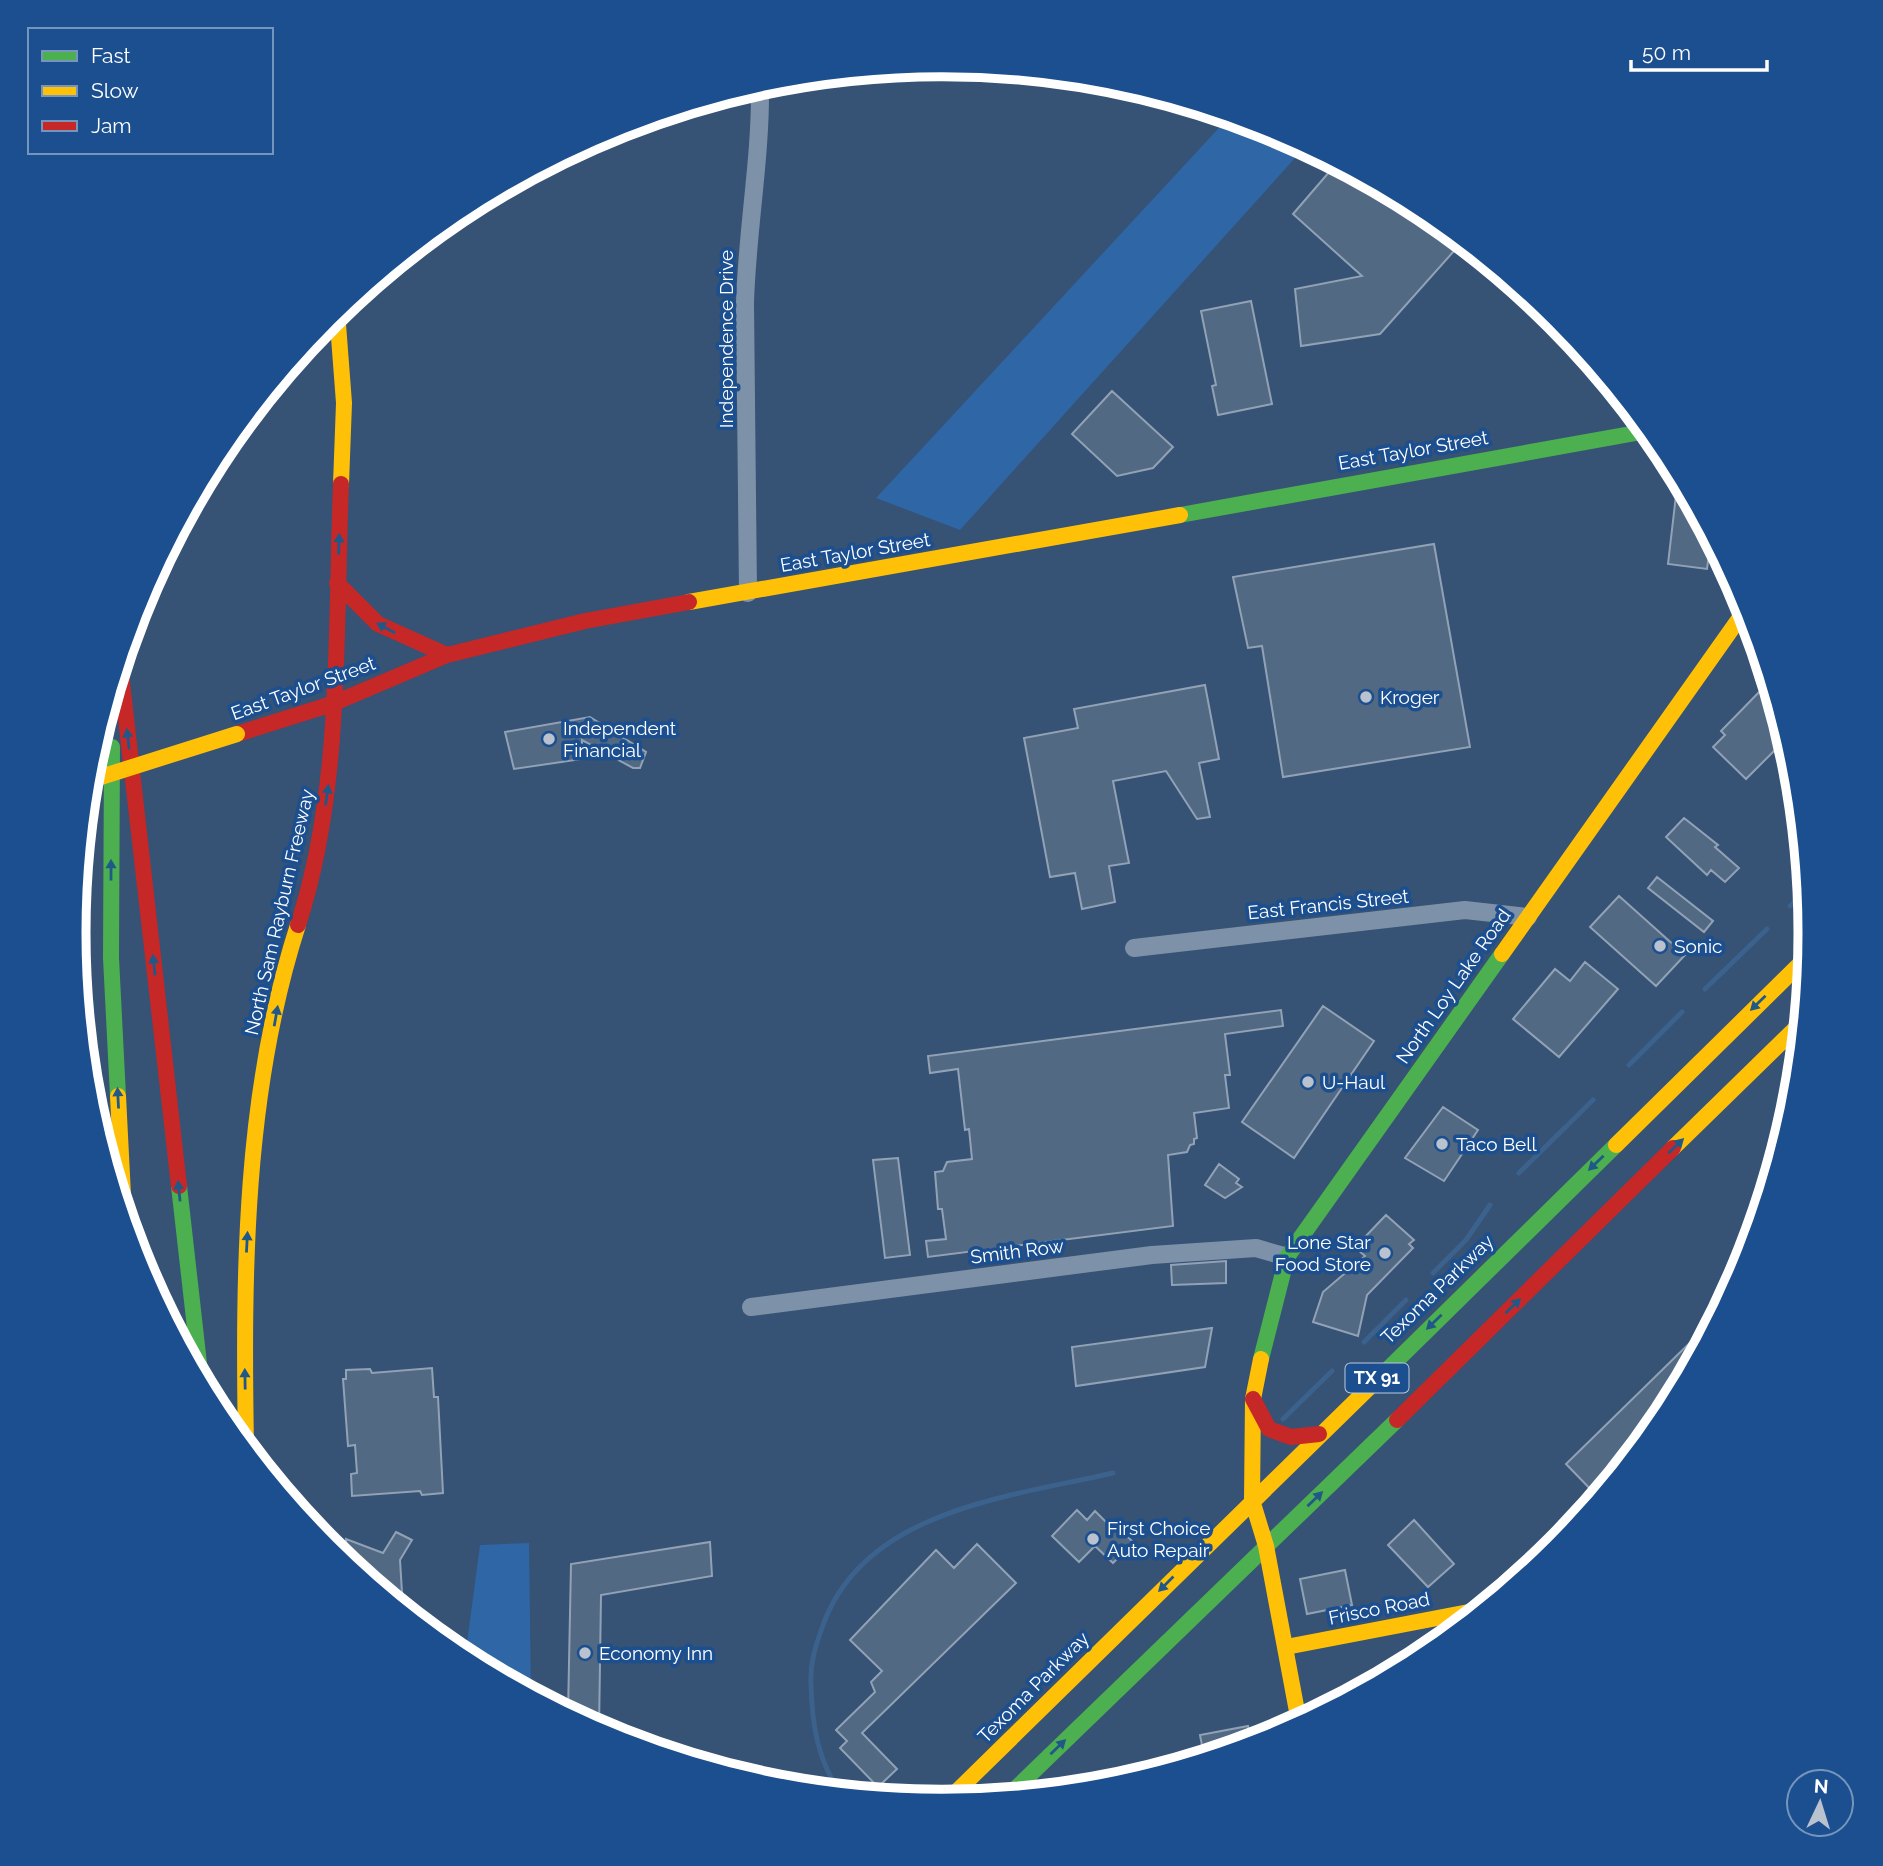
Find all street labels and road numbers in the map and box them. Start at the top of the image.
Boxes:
street label: Independence Drive [715,250,737,428]
street label: East Taylor Street [1336,426,1490,474]
street label: East Taylor Street [778,528,932,576]
street label: East Taylor Street [228,651,379,724]
street label: North Sam Rayburn Freeway [240,787,318,1037]
street label: East Francis Street [1246,885,1410,923]
street label: North Loy Lake Road [1391,904,1515,1068]
street label: Texoma Parkway [1376,1230,1498,1348]
street label: Smith Row [969,1234,1065,1268]
road number: TX 91 [1346,1364,1408,1392]
street label: Frisco Road [1327,1587,1431,1629]
street label: Texoma Parkway [973,1627,1093,1747]

